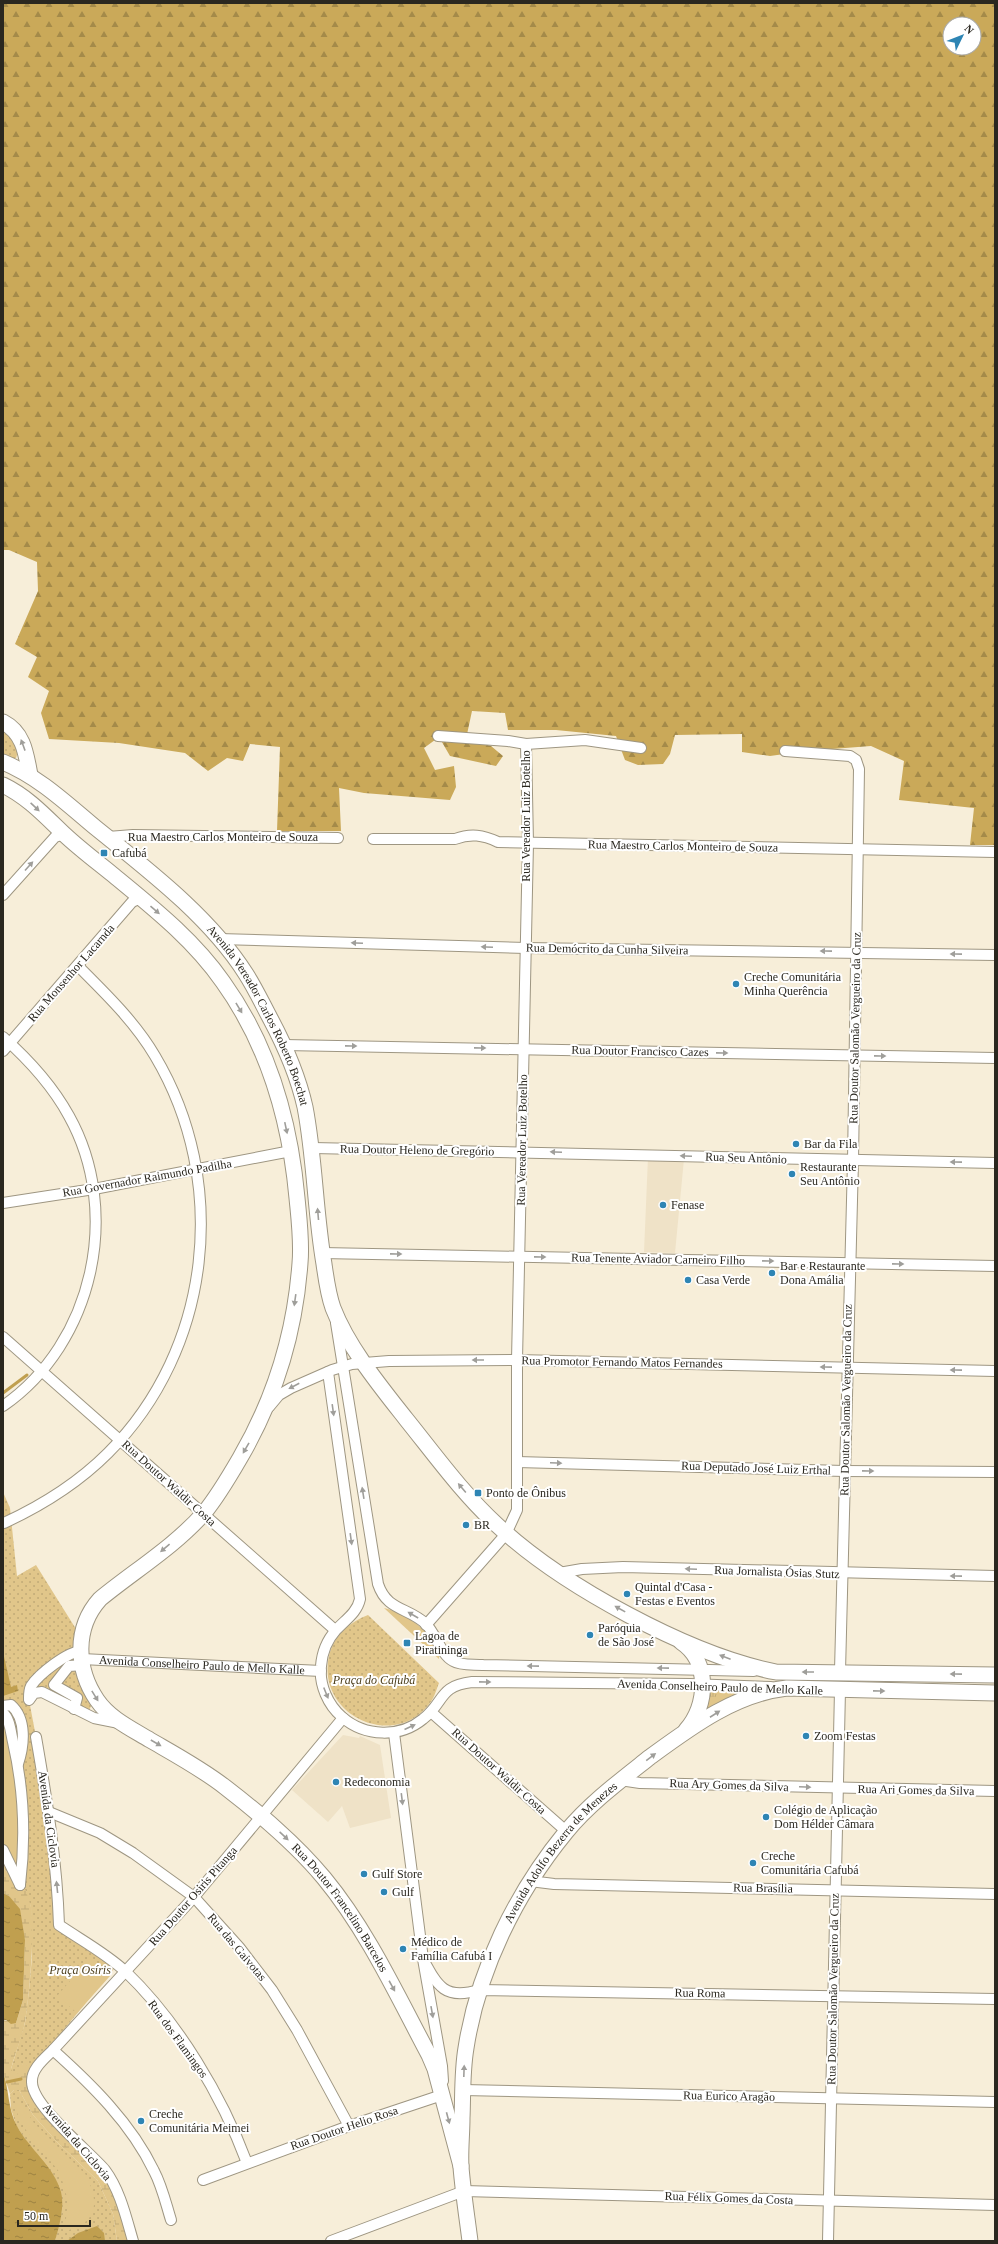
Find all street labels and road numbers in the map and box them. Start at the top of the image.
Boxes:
street label: Rua Vereador Luiz Botelho [519,750,533,882]
street label: Rua Maestro Carlos Monteiro de Souza [128,830,319,844]
street label: Rua Maestro Carlos Monteiro de Souza [588,837,779,855]
street label: Rua Monsenhor Lacarnda [25,921,118,1025]
street label: Avenida Vereador Carlos Roberto Boechat [204,922,312,1108]
street label: Rua Doutor Salomão Vergueiro da Cruz [846,932,864,1124]
street label: Rua Demócrito da Cunha Silveira [526,941,689,957]
street label: Rua Doutor Francisco Cazes [571,1043,709,1059]
street label: Rua Vereador Luiz Botelho [514,1074,530,1206]
street label: Rua Doutor Heleno de Gregório [340,1142,494,1158]
street label: Rua Seu Antônio [705,1150,787,1166]
street label: Rua Governador Raimundo Padilha [61,1156,233,1200]
street label: Rua Tenente Aviador Carneiro Filho [571,1250,745,1268]
street label: Rua Doutor Salomão Vergueiro da Cruz [837,1304,855,1496]
street label: Rua Promotor Fernando Matos Fernandes [521,1353,723,1371]
street label: Rua Doutor Waldir Costa [119,1437,219,1529]
street label: Rua Deputado José Luiz Erthal [681,1458,832,1478]
street label: Rua Jornalista Ósias Stutz [714,1563,840,1581]
street label: Avenida Conselheiro Paulo de Mello Kalle [99,1653,305,1677]
street label: Avenida Conselheiro Paulo de Mello Kalle [617,1676,823,1698]
street label: Rua Doutor Waldir Costa [449,1725,549,1817]
street label: Avenida da Ciclovia [35,1770,63,1869]
street label: Rua Ary Gomes da Silva [669,1776,790,1794]
street label: Avenida Adolfo Bezerra de Menezes [501,1779,620,1925]
street label: Rua Ari Gomes da Silva [858,1782,975,1798]
street label: Rua Doutor Francelino Barcelos [289,1840,391,1975]
street label: Rua Doutor Osiris Pitanga [146,1843,240,1949]
street label: Rua Brasília [733,1880,794,1896]
street label: Rua Doutor Salomão Vergueiro da Cruz [824,1893,842,2085]
street label: Rua das Gaivotas [205,1910,270,1984]
street label: Rua Roma [674,1986,726,2000]
street label: Rua dos Flamingos [145,1997,211,2081]
street label: Rua Eurico Aragão [683,2088,775,2104]
street label: Avenida da Ciclovia [40,2101,115,2184]
street label: Rua Doutor Helio Rosa [288,2103,400,2153]
street label: Rua Félix Gomes da Costa [664,2189,794,2207]

